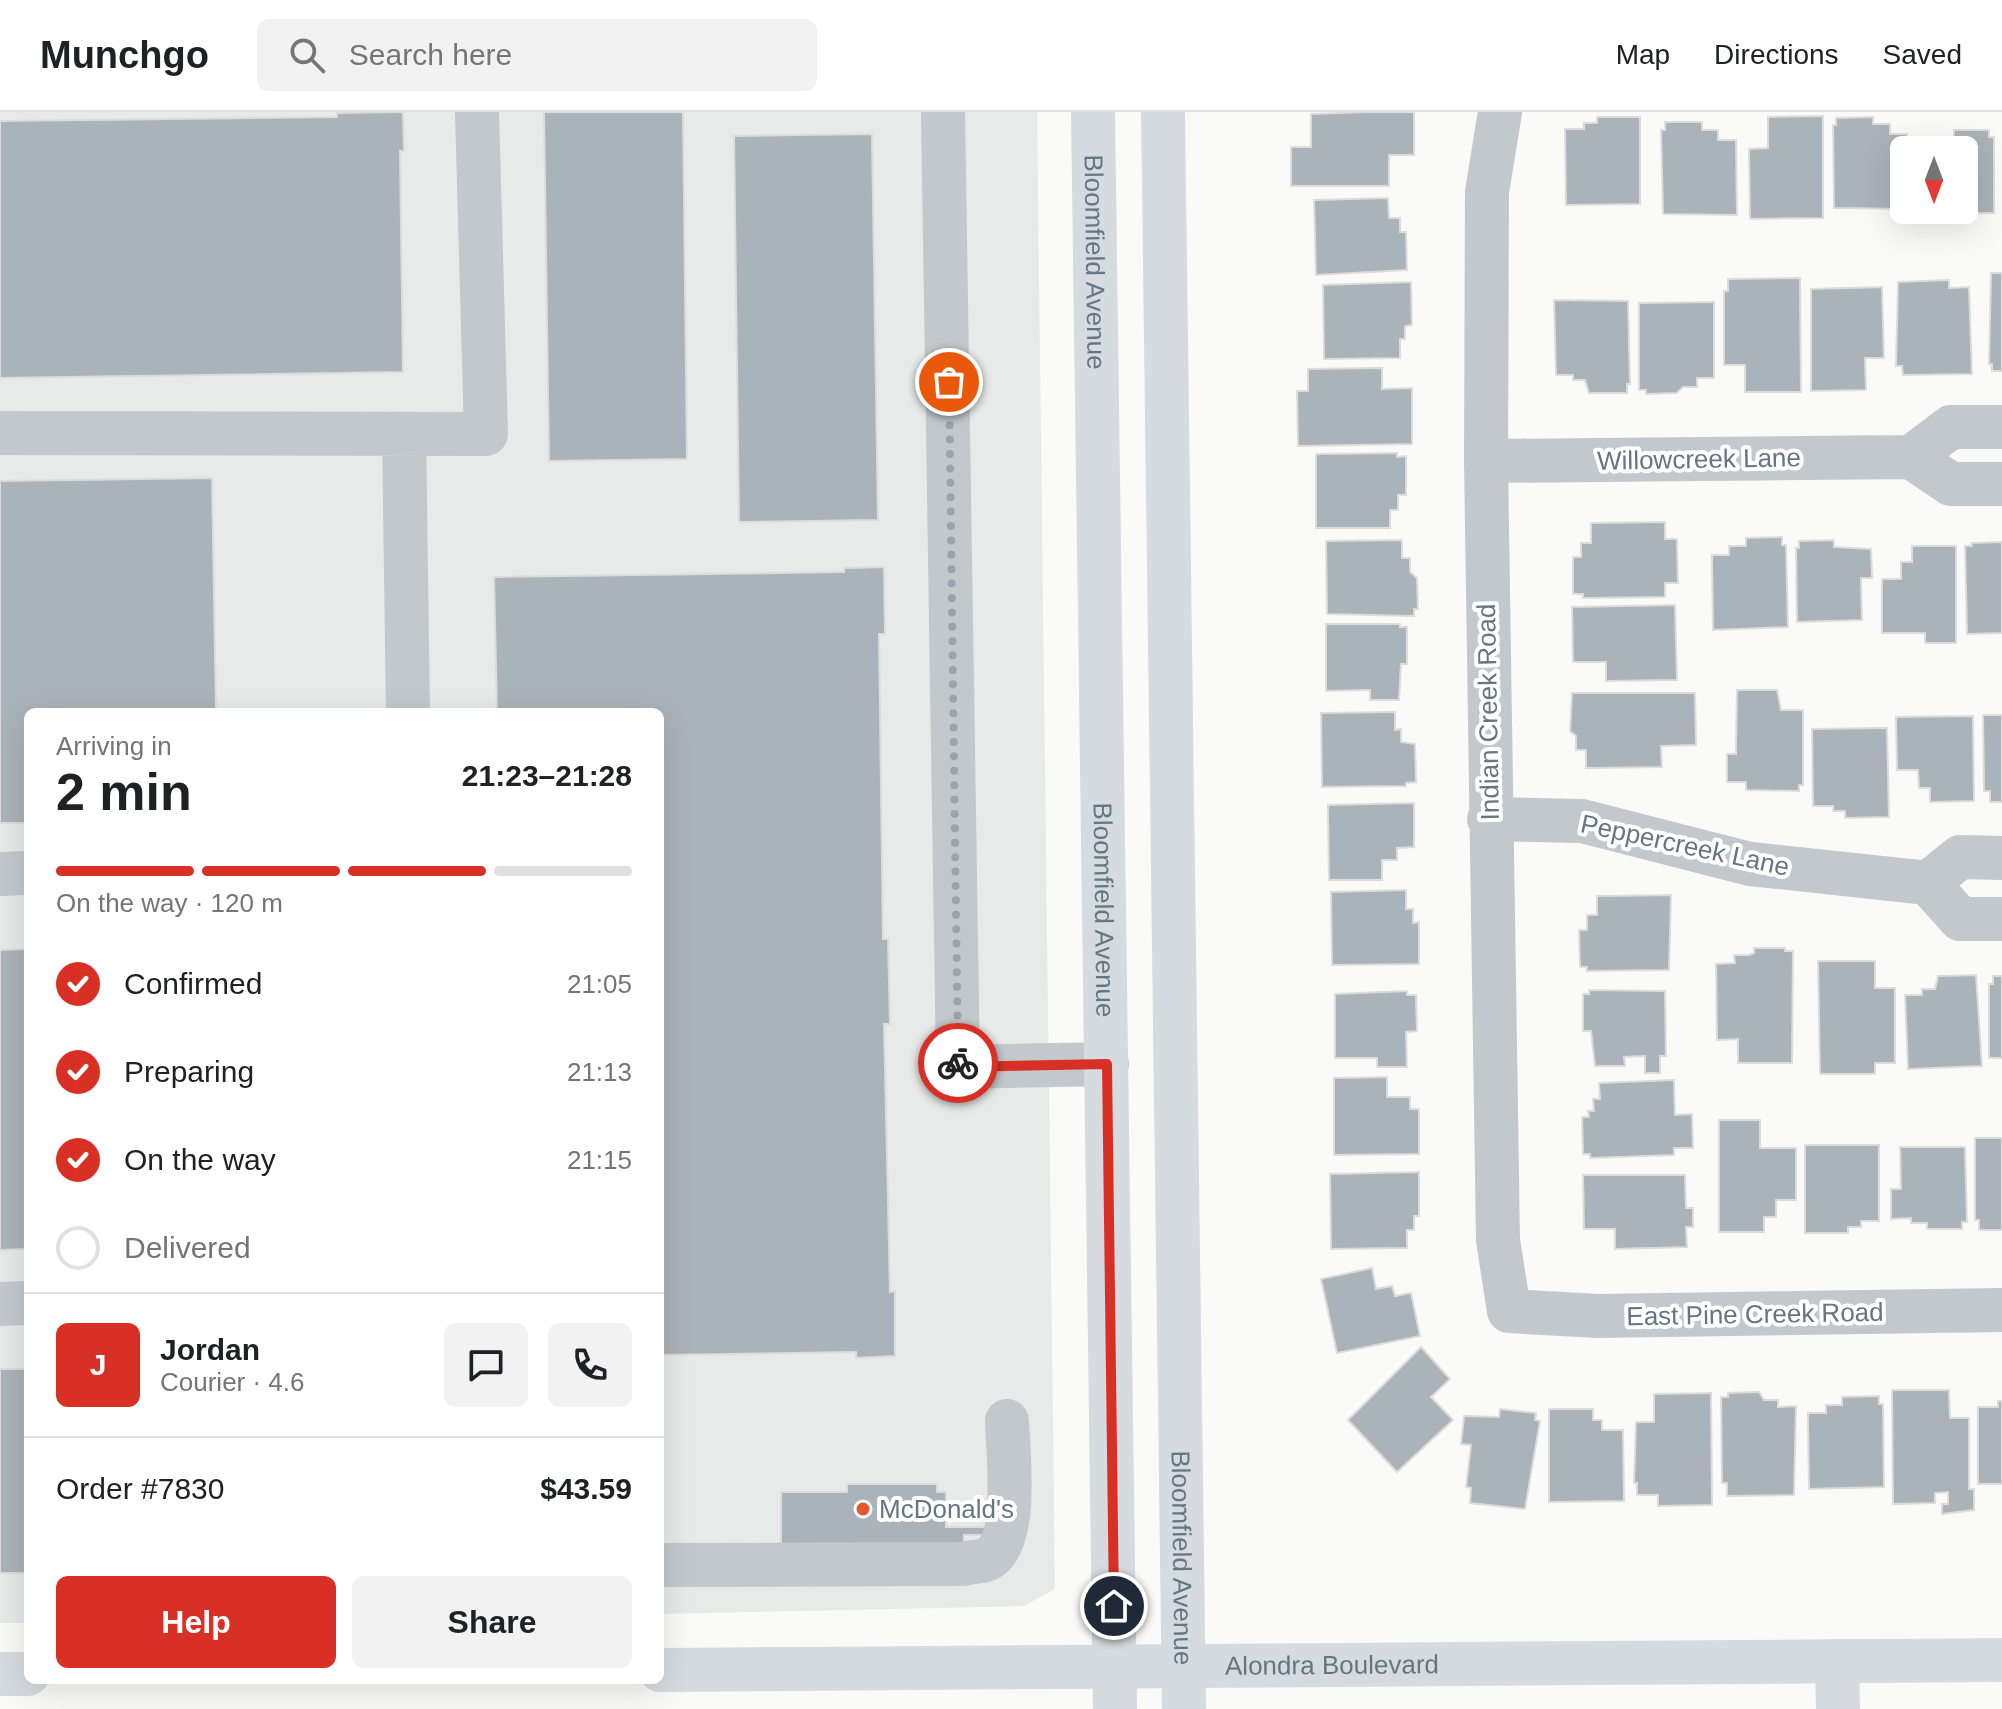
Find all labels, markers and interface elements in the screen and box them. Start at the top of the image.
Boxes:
search box [257,19,817,91]
icon: search [285,33,329,77]
text: Munchgo [40,34,209,76]
text: Search here [349,38,512,71]
text: Map [1616,39,1670,70]
text: Directions [1714,39,1839,70]
text: Saved [1883,39,1962,70]
north arrow [1890,136,1978,224]
map controls [1890,136,1978,224]
street label: Bloomfield Avenue [1079,154,1112,370]
pin [915,348,983,416]
icon: bag [927,360,971,404]
street label: Willowcreek Lane [1597,442,1801,476]
street label: Indian Creek Road [1471,603,1505,821]
text: Arriving in [56,731,172,761]
text: 21:23–21:28 [462,759,632,792]
text: 2 min [56,763,192,821]
street label: Bloomfield Avenue [1088,802,1120,1018]
street label: Peppercreek Lane [1578,808,1792,882]
text: On the way · 120 m [56,888,283,918]
icon: check [56,962,100,1006]
text: Confirmed [124,967,262,1000]
text: 21:05 [567,969,632,999]
courier [918,1023,998,1103]
icon: bike [936,1041,980,1085]
icon: check [56,1050,100,1094]
text: Preparing [124,1055,254,1088]
text: 21:13 [567,1057,632,1087]
icon: check [56,1138,100,1182]
text: On the way [124,1143,276,1176]
text: 21:15 [567,1145,632,1175]
text: Delivered [124,1231,251,1264]
street label: East Pine Creek Road [1626,1297,1884,1331]
button: chat [444,1323,528,1407]
button: phone [548,1323,632,1407]
text: Jordan [160,1333,260,1366]
text: J [90,1348,106,1381]
text: Courier · 4.6 [160,1367,305,1397]
street label: Bloomfield Avenue [1166,1450,1198,1666]
text: Order #7830 [56,1472,224,1505]
text: $43.59 [540,1472,632,1505]
place label: McDonald's [879,1494,1014,1524]
marker: McDonald's [854,1500,872,1518]
pin [1080,1572,1148,1640]
button: Help [56,1576,336,1668]
button: Share [352,1576,632,1668]
icon: home [1092,1584,1136,1628]
street label: Alondra Boulevard [1225,1649,1439,1681]

